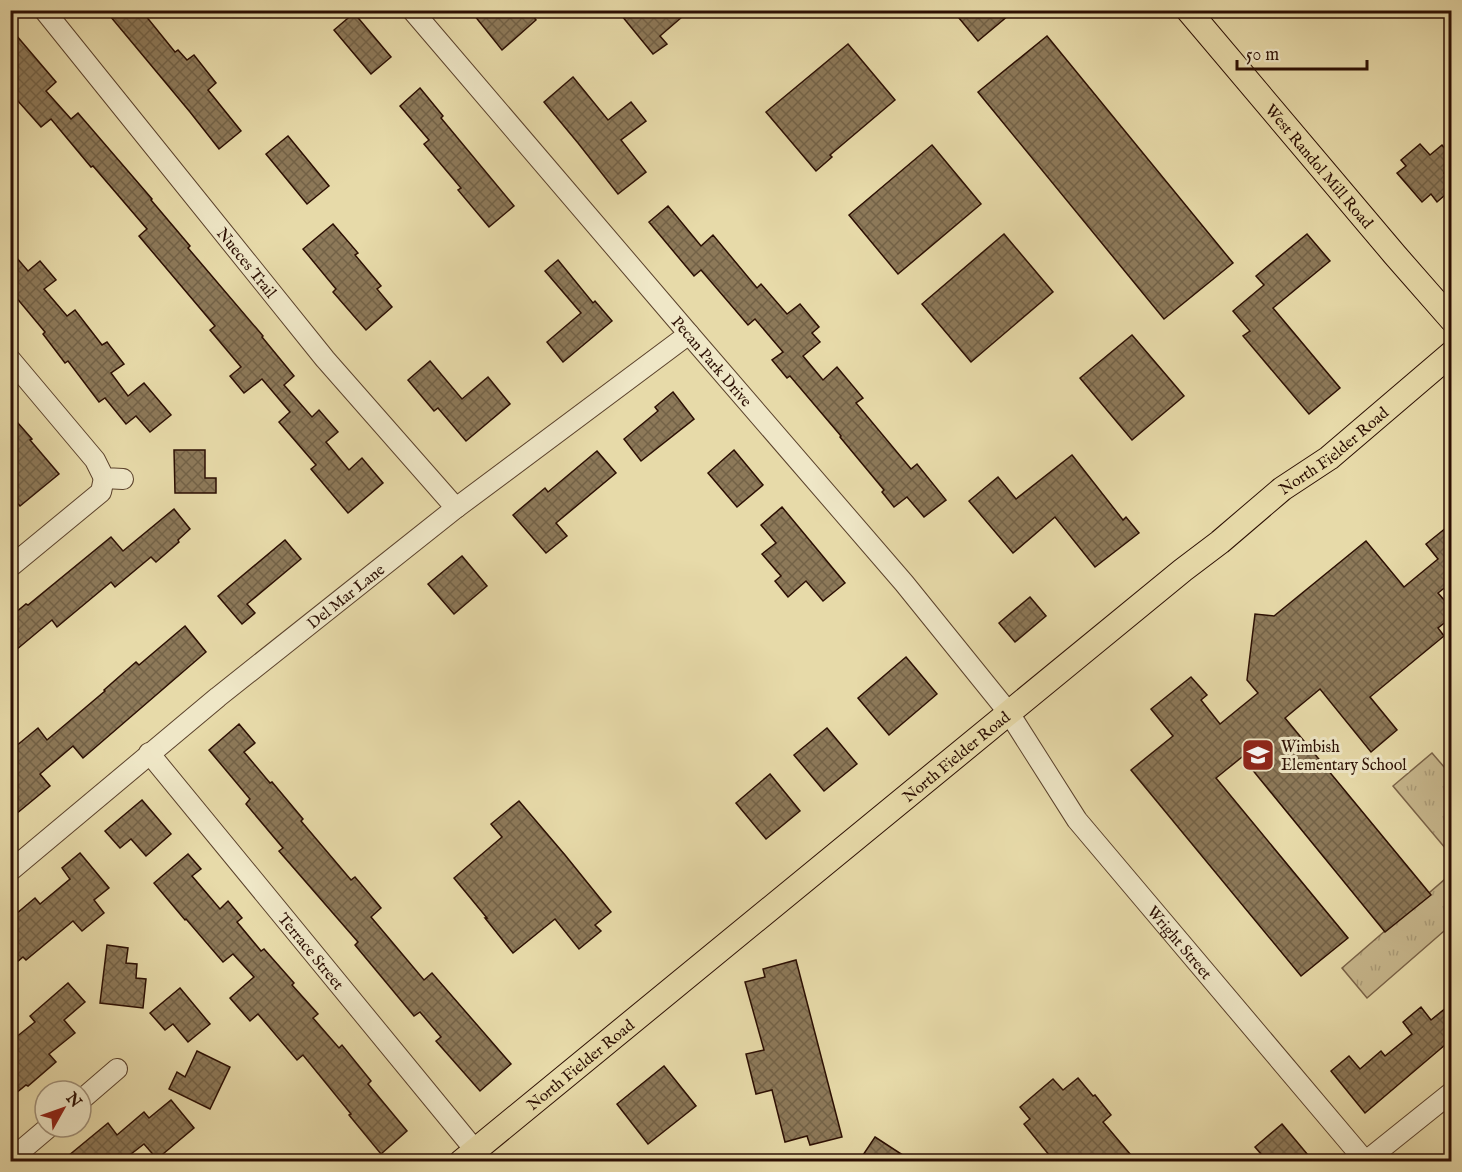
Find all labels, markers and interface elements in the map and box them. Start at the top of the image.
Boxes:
scale bar [1237,33,1368,71]
text: 50 m [1246,44,1279,67]
street label: West Randol Mill Road [1260,101,1377,234]
street label: Nueces Trail [211,225,280,303]
street label: Pecan Park Drive [666,313,755,412]
street label: North Fielder Road [1276,403,1394,500]
street label: Del Mar Lane [304,560,390,634]
street label: North Fielder Road [899,708,1015,808]
school or university icon: Wimbish Elementary School [1240,737,1276,773]
place label: Wimbish Elementary School [1281,738,1407,776]
street label: Wright Street [1142,902,1216,985]
street label: Terrace Street [272,910,348,995]
street label: North Fielder Road [524,1016,639,1116]
north arrow [33,1079,93,1139]
text: N [60,1088,85,1112]

